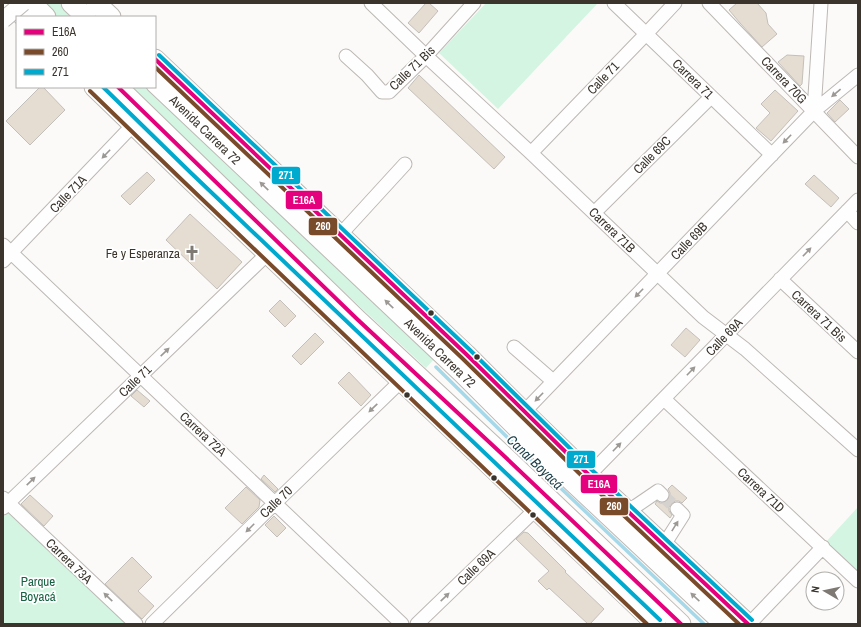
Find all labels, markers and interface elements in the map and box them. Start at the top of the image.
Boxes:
legend [16,16,156,88]
text: E16A [52,24,77,40]
street label: Calle 71 Bis [385,42,439,94]
text: 260 [52,44,68,60]
street label: Carrera 70G [757,53,811,107]
street label: Carrera 71 [669,55,717,103]
street label: Calle 71 [583,58,623,98]
text: 271 [52,64,69,80]
one-way arrow [831,88,842,97]
street label: Avenida Carrera 72 [165,91,244,168]
street label: Calle 69C [629,132,675,178]
one-way arrow [782,134,792,144]
one-way arrow [101,149,111,159]
line badge: 271 [271,166,301,185]
text: 271 [278,168,294,182]
street label: Calle 71A [46,171,91,217]
one-way arrow [259,181,269,191]
line badge: E16A [285,190,323,210]
text: E16A [293,193,316,207]
street label: Carrera 71B [585,204,639,256]
line badge: 260 [308,217,338,236]
street label: Calle 69B [667,218,711,264]
text: 260 [315,219,331,233]
church icon: Fe y Esperanza [183,244,201,262]
place label: Fe y Esperanza [106,245,180,262]
one-way arrow [803,247,812,257]
street label: Carrera 71 Bis [788,286,850,346]
one-way arrow [634,288,643,298]
one-way arrow [384,299,394,309]
unlabelled marker [426,308,436,318]
street label: Avenida Carrera 72 [400,314,479,391]
street label: Calle 69A [702,314,747,360]
one-way arrow [160,347,170,357]
unlabelled marker [472,352,482,362]
street label: Calle 71 [115,361,155,401]
one-way arrow [686,366,696,376]
unlabelled marker [402,390,412,400]
one-way arrow [534,392,543,402]
one-way arrow [368,403,378,413]
street label: Carrera 72A [176,408,231,461]
water label: Canal Boyacá [503,431,567,493]
one-way arrow [612,442,622,452]
line badge: 271 [566,450,596,469]
text: 271 [573,452,589,466]
street label: Carrera 71D [734,464,788,516]
unlabelled marker [489,473,499,483]
line badge: E16A [580,474,618,494]
one-way arrow [26,476,36,486]
text: E16A [588,477,611,491]
street label: Calle 70 [256,482,296,522]
line badge: 260 [599,497,629,516]
text: 260 [606,499,622,513]
unlabelled marker [528,510,538,520]
one-way arrow [672,520,679,532]
one-way arrow [245,523,255,533]
street label: Carrera 73A [42,535,96,588]
street label: Calle 69A [453,544,499,589]
north arrow [805,571,845,611]
park label: Parque Boyacá [20,573,56,605]
text: N [808,585,823,594]
one-way arrow [440,592,450,602]
one-way arrow [690,592,700,602]
one-way arrow [103,593,112,602]

